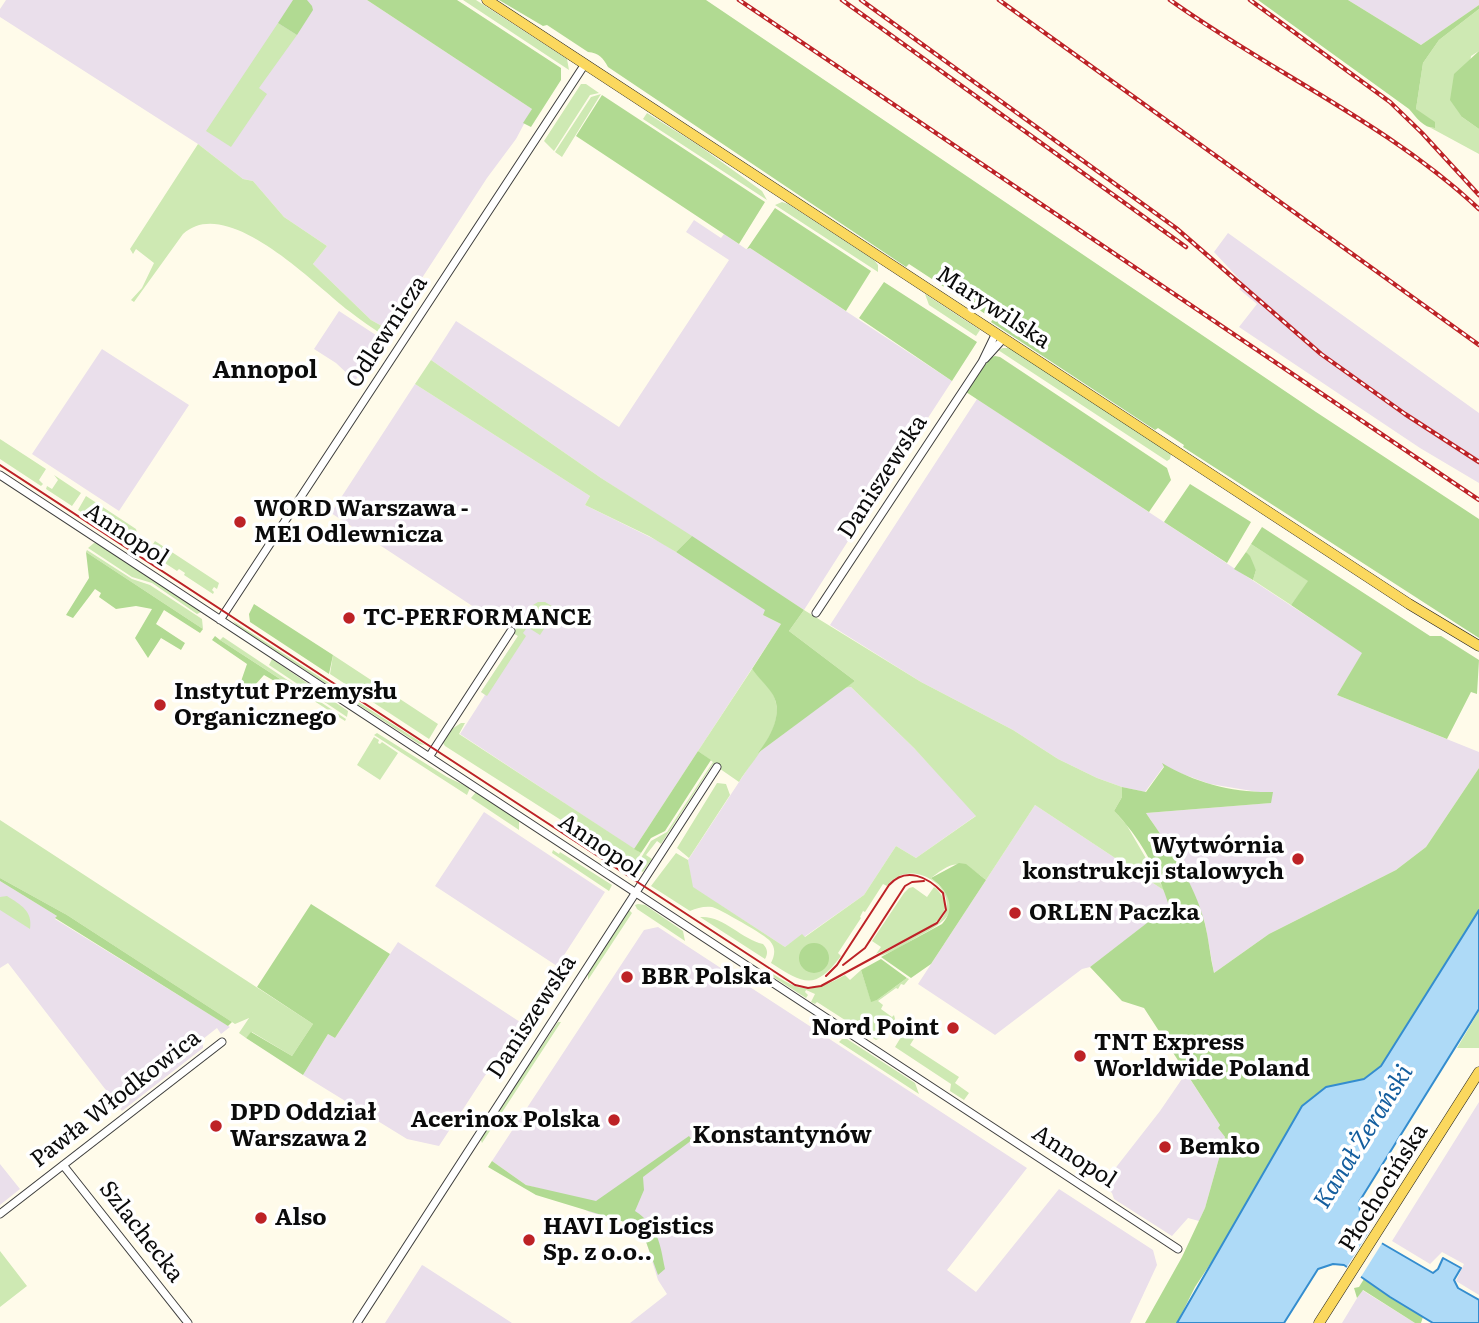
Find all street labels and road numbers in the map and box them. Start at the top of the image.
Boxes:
street label: Marywilska [931,261,1055,355]
street label: Odlewnicza [340,271,434,393]
street label: Daniszewska [833,410,933,544]
street label: Annopol [79,498,173,572]
street label: Annopol [553,808,647,884]
street label: Daniszewska [482,950,582,1084]
street label: Pawła Włodkowica [26,1024,206,1174]
street label: Płochocińska [1334,1119,1434,1257]
street label: Annopol [1027,1120,1121,1194]
street label: Szlachecka [93,1176,189,1288]

